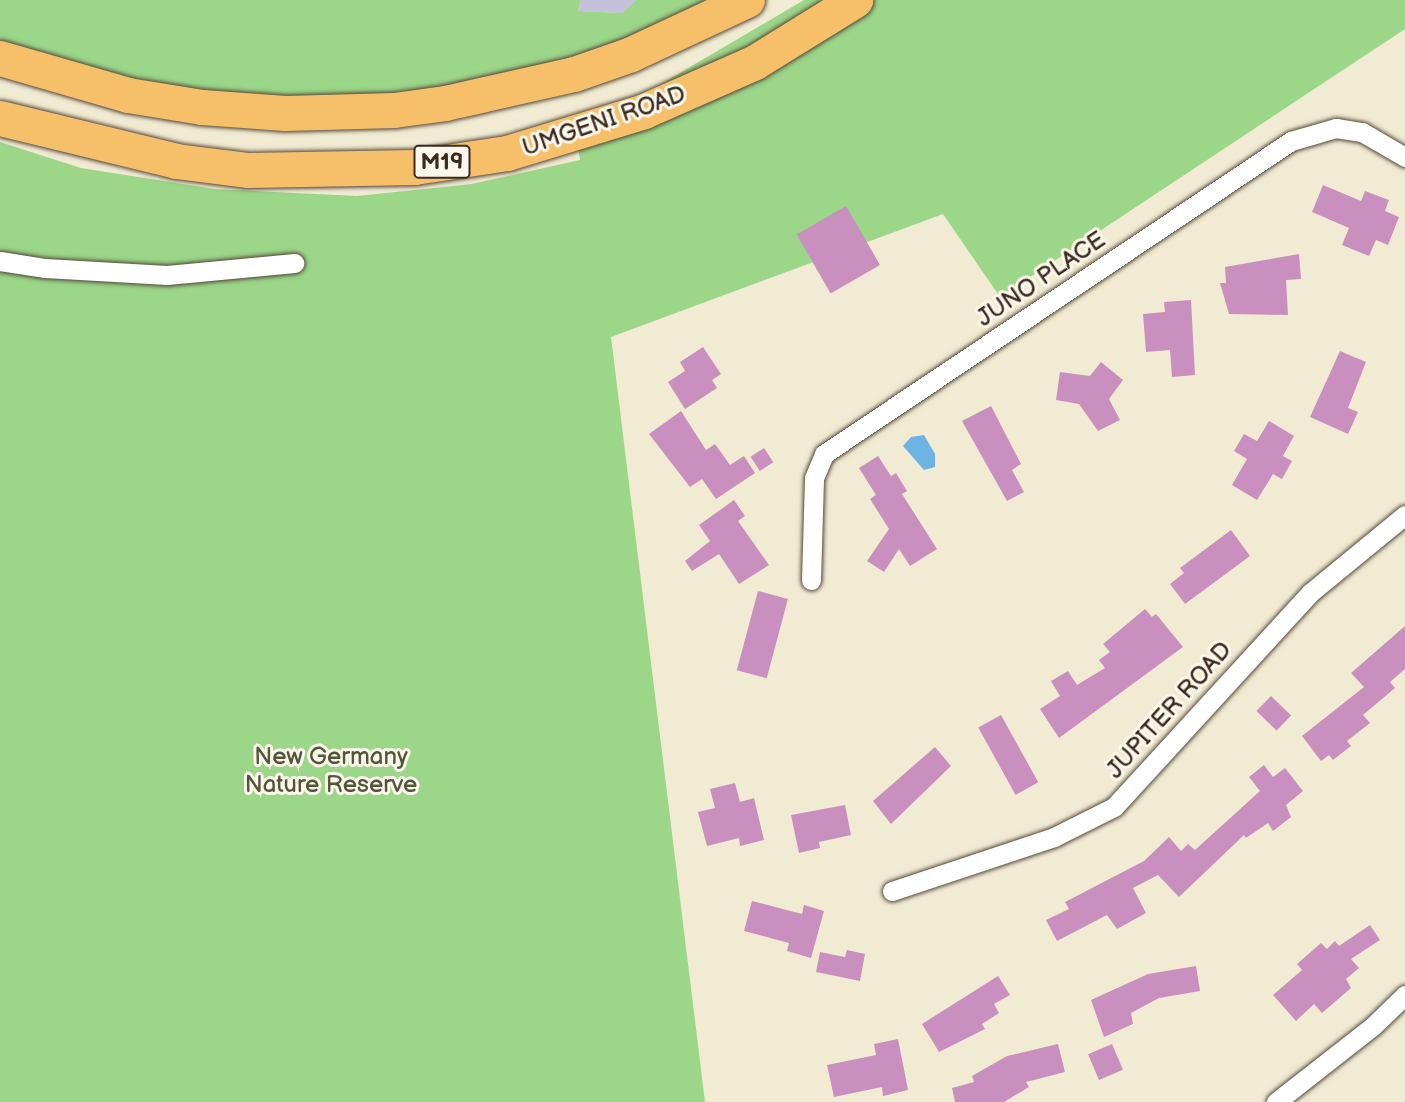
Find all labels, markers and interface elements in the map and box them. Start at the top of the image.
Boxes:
street label: UMGENI ROAD [519,80,689,162]
road number: M19 [412,142,472,182]
street label: JUNO PLACE [971,225,1111,333]
street label: JUPITER ROAD [1100,636,1238,784]
park label: New Germany Nature Reserve [245,743,417,799]

